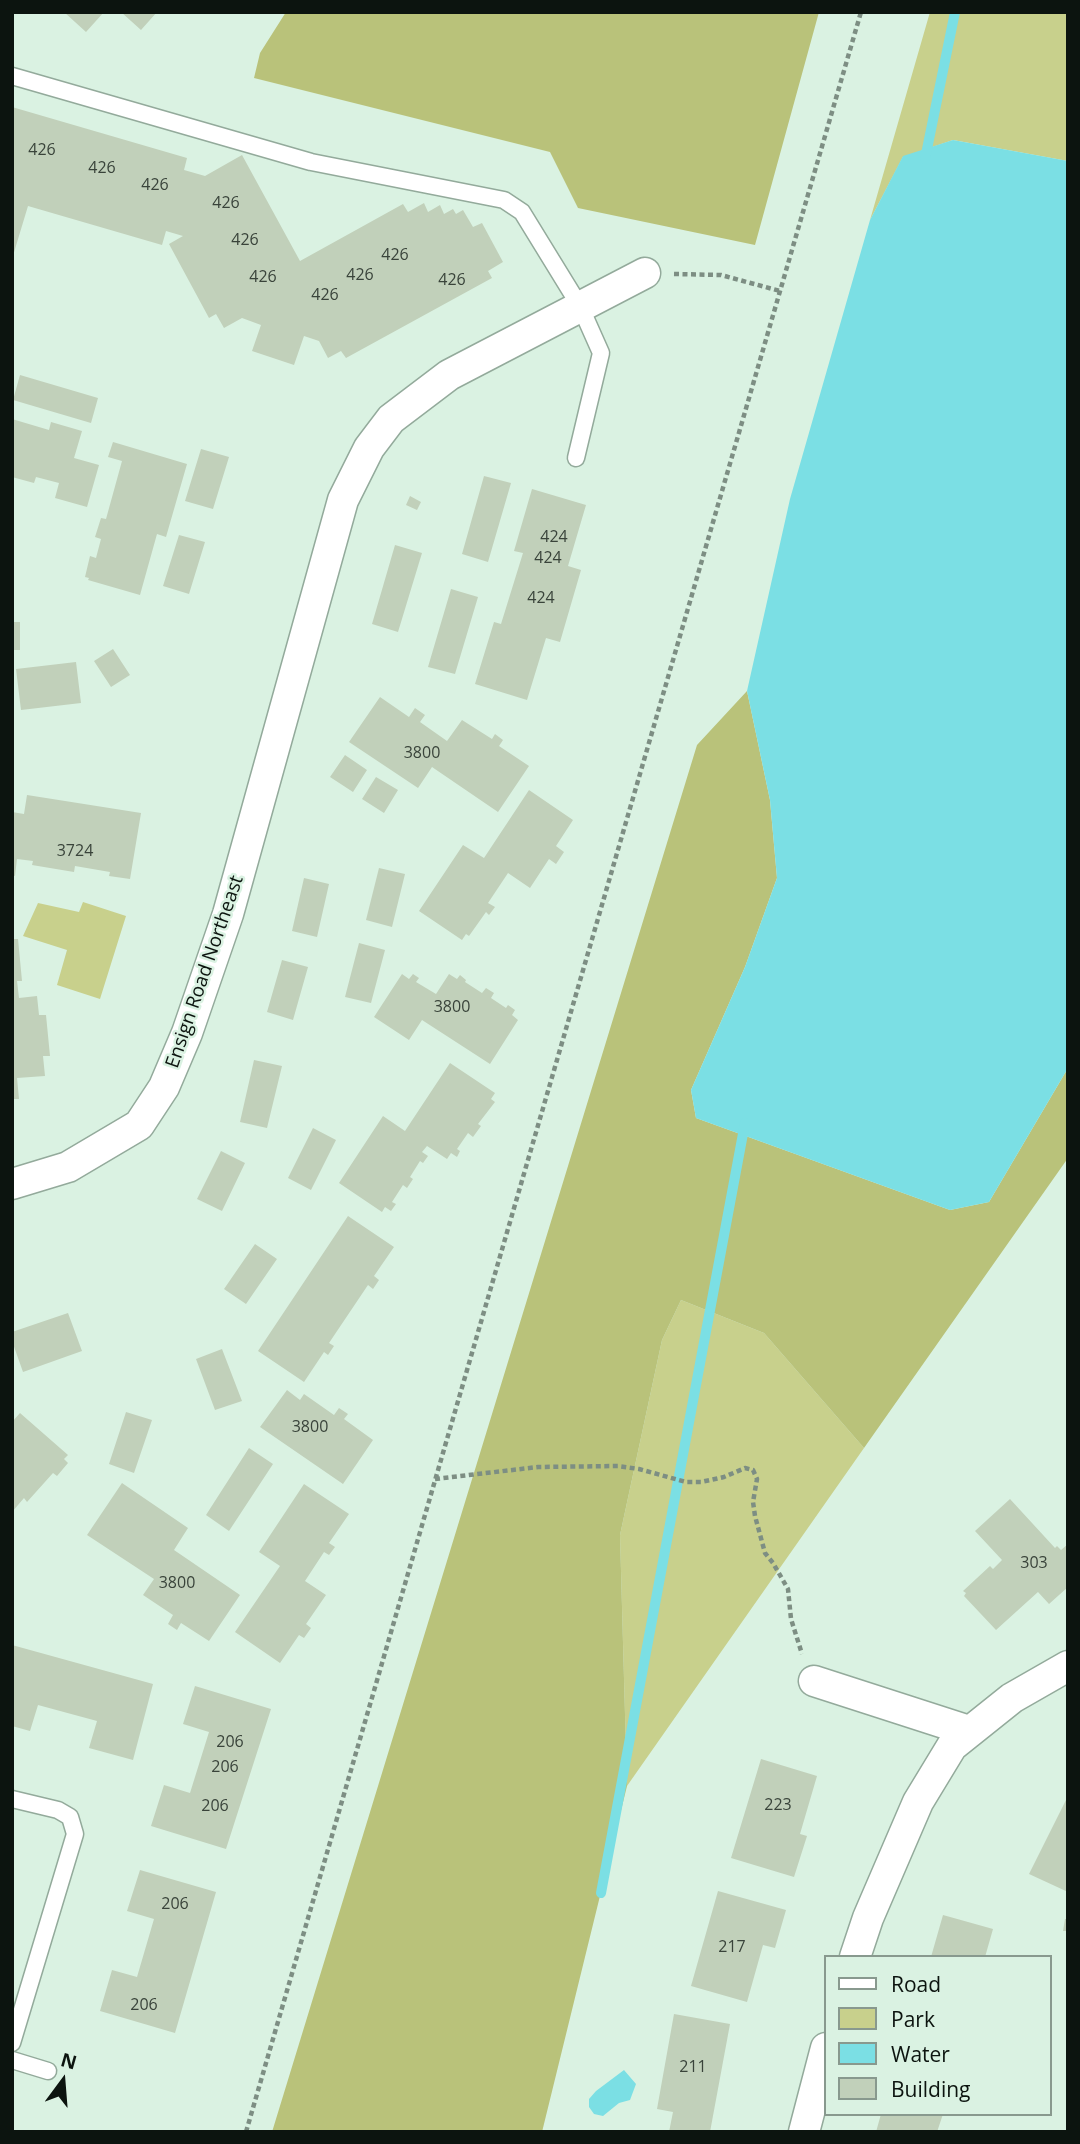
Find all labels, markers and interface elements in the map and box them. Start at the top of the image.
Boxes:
house number: 426 [28,140,56,160]
house number: 426 [88,158,116,178]
house number: 426 [141,175,169,195]
house number: 426 [212,193,240,213]
house number: 426 [231,230,259,250]
house number: 426 [381,245,409,265]
house number: 426 [346,265,374,285]
house number: 426 [249,267,277,287]
house number: 426 [438,270,466,290]
house number: 426 [311,285,339,305]
house number: 424 [540,527,568,547]
house number: 424 [534,548,562,568]
house number: 424 [527,588,555,608]
house number: 3800 [404,743,440,763]
house number: 3724 [57,841,93,861]
street label: Ensign Road Northeast [161,873,249,1071]
house number: 3800 [434,997,470,1017]
house number: 3800 [292,1417,328,1437]
house number: 303 [1020,1553,1048,1573]
house number: 3800 [159,1573,195,1593]
house number: 206 [216,1732,244,1752]
house number: 206 [211,1757,239,1777]
house number: 223 [764,1795,792,1815]
house number: 206 [201,1796,229,1816]
house number: 206 [161,1894,189,1914]
house number: 217 [718,1937,746,1957]
legend [824,1955,1052,2116]
text: Road [891,1970,941,1998]
house number: 206 [130,1995,158,2015]
text: Park [891,2005,935,2033]
text: Water [891,2040,950,2068]
north arrow [28,2046,98,2116]
text: N [58,2046,80,2075]
house number: 211 [679,2057,707,2077]
text: Building [891,2075,970,2103]

